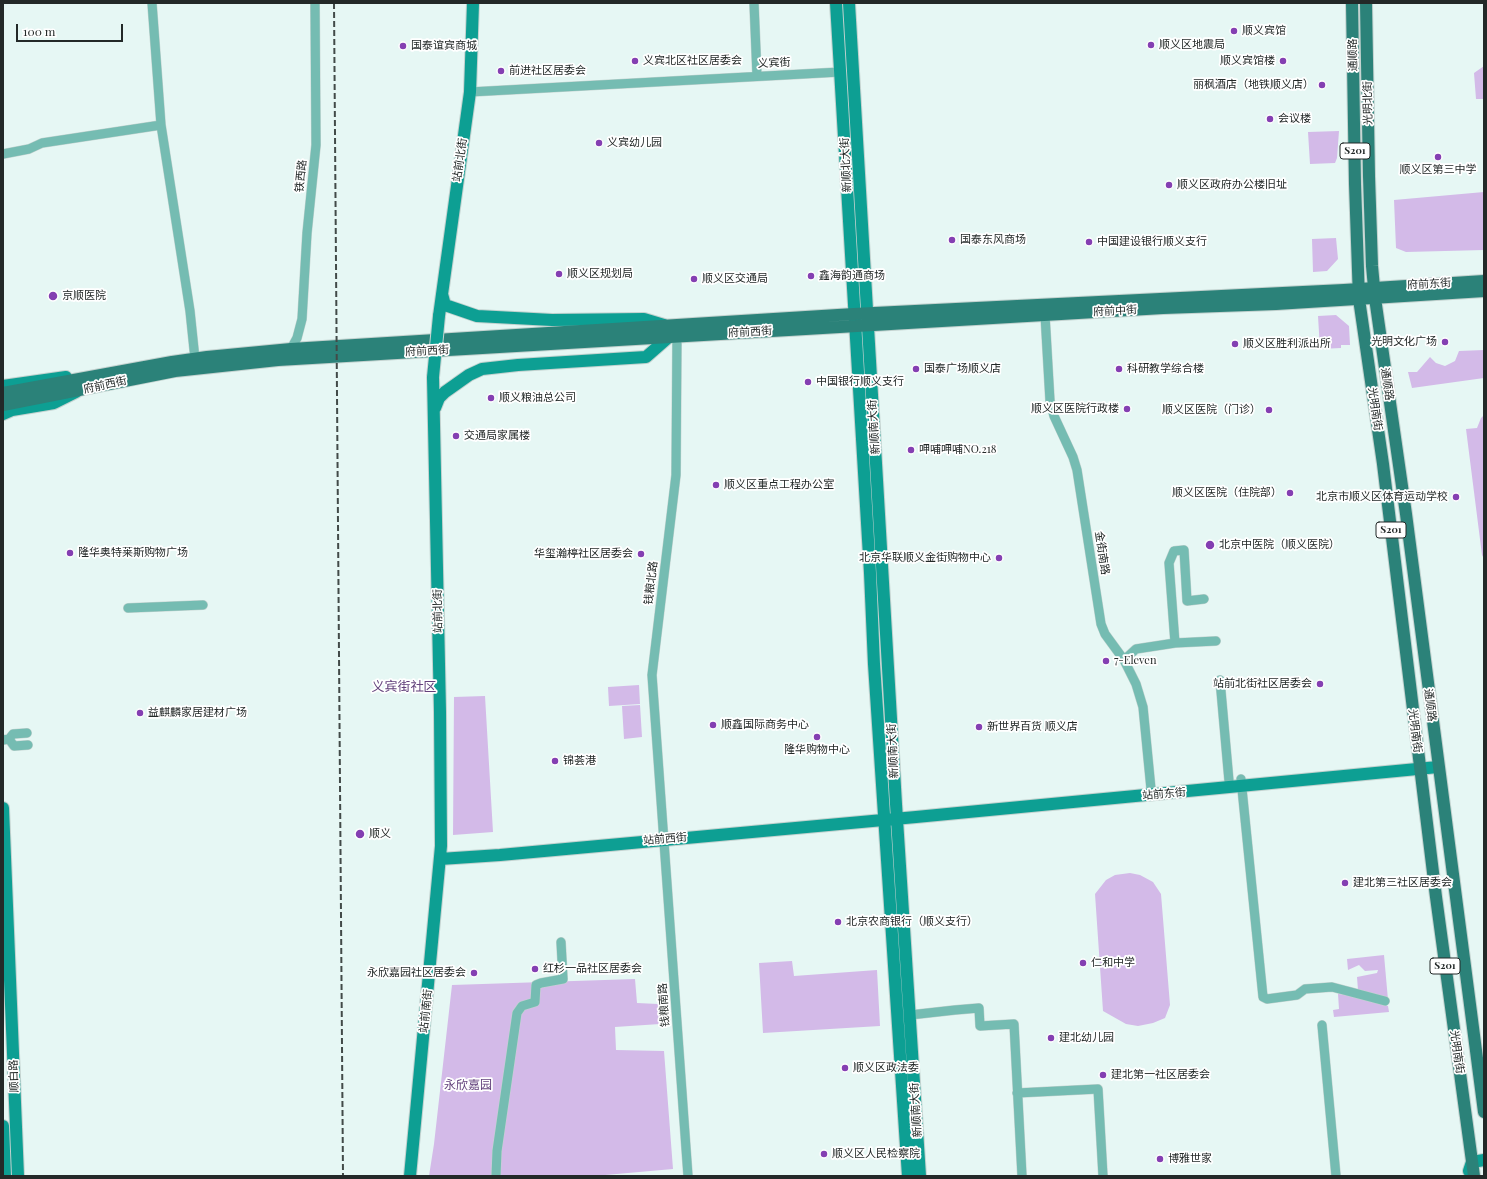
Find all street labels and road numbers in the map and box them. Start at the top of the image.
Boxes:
street label: 通顺路 [1346,38,1360,72]
street label: 义宾街 [757,56,791,70]
street label: 光明北街 [1361,81,1375,125]
street label: 站前北街 [450,137,470,183]
street label: 新顺北大街 [838,137,854,193]
road number: S201 [1340,143,1370,159]
street label: 铁西路 [293,159,309,193]
street label: 府前东街 [1407,276,1451,292]
street label: 府前中街 [1093,303,1137,319]
street label: 府前西街 [728,324,772,340]
street label: 府前西街 [405,343,449,359]
street label: 通顺路 [1378,367,1396,401]
street label: 府前西街 [82,374,128,396]
street label: 光明南街 [1365,386,1385,432]
street label: 新顺南大街 [865,399,883,455]
road number: S201 [1376,522,1406,538]
street label: 金街南路 [1092,530,1112,576]
street label: 钱粮北路 [642,560,660,606]
street label: 站前北街 [431,589,445,633]
street label: 通顺路 [1421,688,1439,722]
street label: 光明南街 [1406,708,1424,754]
street label: 新顺南大街 [885,723,901,779]
street label: 站前东街 [1142,786,1186,802]
street label: 站前西街 [643,831,687,847]
road number: S201 [1430,958,1460,974]
street label: 钱粮南路 [656,983,672,1027]
street label: 站前南街 [417,988,435,1034]
street label: 光明南街 [1447,1029,1467,1075]
street label: 顺白路 [7,1059,21,1093]
street label: 新顺南大街 [907,1082,925,1138]

